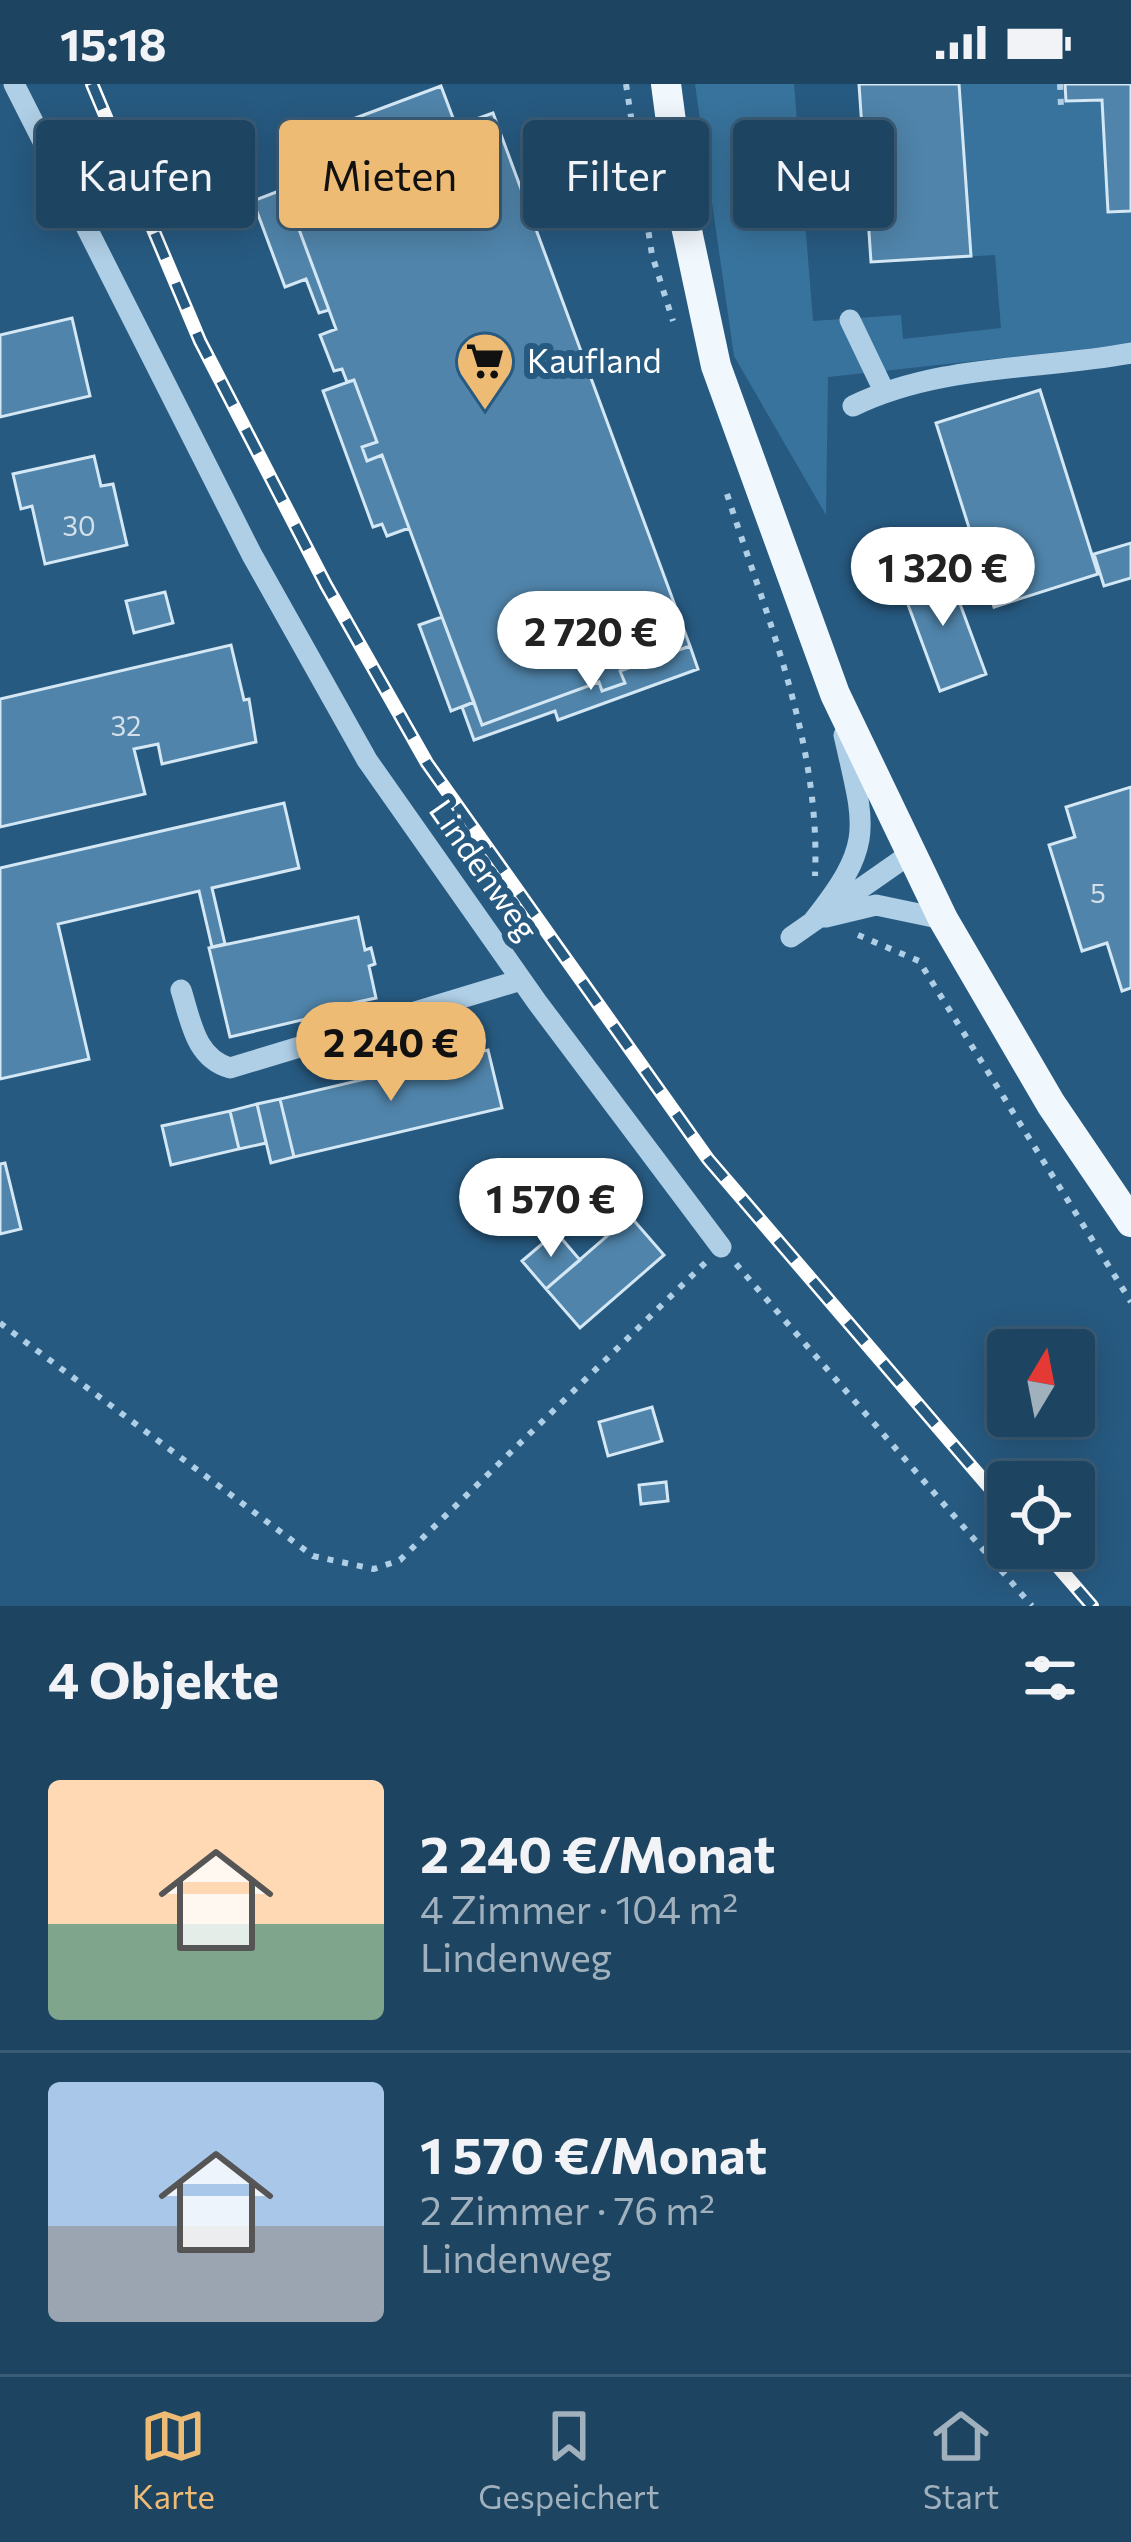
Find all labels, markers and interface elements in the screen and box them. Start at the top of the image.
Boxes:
text: 15:18 [60,15,167,70]
chip: Kaufen [36,120,255,228]
chip: Mieten [279,120,499,228]
chip: Filter [523,120,709,228]
chip: Neu [733,120,894,228]
supermarket icon: Kaufland [454,330,516,412]
place label: Kaufland [527,339,662,380]
house number: 30 [62,509,96,542]
pin: 1 320 € [832,527,1054,629]
text: 1 320 € [878,542,1008,590]
pin: 2 720 € [480,591,702,693]
text: 2 720 € [524,606,658,654]
house number: 32 [111,709,141,742]
street label: Lindenweg [422,791,549,948]
house number: 5 [1090,876,1106,909]
pin: 2 240 € [280,1002,502,1104]
text: 2 240 € [323,1017,459,1065]
pin: 1 570 € [440,1158,662,1260]
text: 1 570 € [486,1173,616,1221]
north arrow [987,1329,1095,1437]
map controls [987,1329,1095,1569]
button: locate [987,1461,1095,1569]
icon: filters [1017,1645,1083,1711]
text: 4 Objekte [48,1647,279,1710]
text: 2 240 €/Monat [420,1821,775,1884]
icon: home [144,1828,288,1972]
text: 4 Zimmer · 104 m² [420,1884,738,1932]
text: Lindenweg [420,1932,612,1980]
text: 1 570 €/Monat [420,2122,767,2185]
icon: home [144,2130,288,2274]
text: 2 Zimmer · 76 m² [420,2185,715,2233]
text: Lindenweg [420,2233,612,2281]
tab: Karte [132,2403,215,2516]
tab: Gespeichert [478,2403,660,2516]
tab: Start [923,2403,999,2516]

